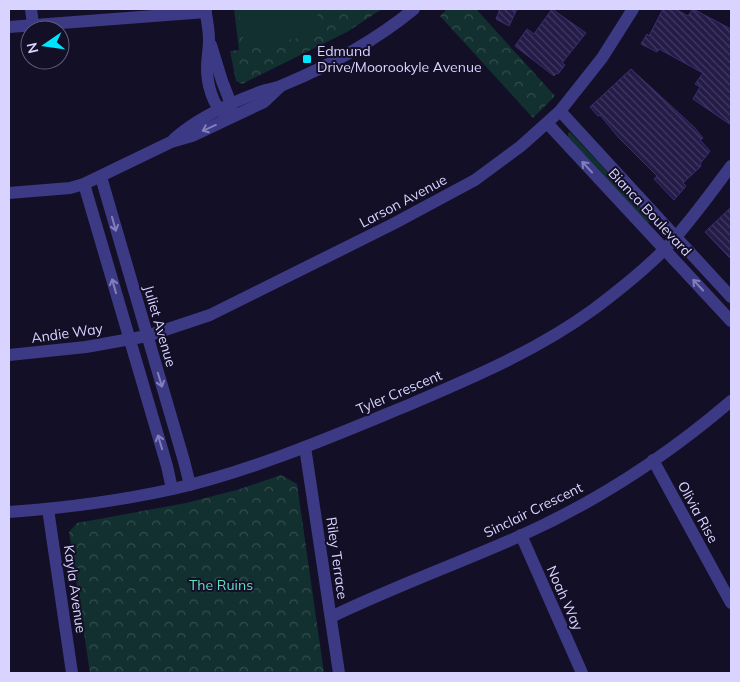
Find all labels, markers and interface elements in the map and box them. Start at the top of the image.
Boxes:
north arrow [20,20,70,70]
text: N [22,41,42,55]
place label: Edmund Drive/Moorookyle Avenue [317,42,482,76]
marker: Edmund Drive/Moorookyle Avenue [301,53,313,65]
one-way arrow [202,123,217,133]
one-way arrow [581,160,593,173]
street label: Bianca Boulevard [605,164,695,260]
street label: Larson Avenue [356,170,450,232]
one-way arrow [110,215,120,231]
one-way arrow [108,279,118,295]
one-way arrow [692,279,704,292]
street label: Juliet Avenue [140,283,180,369]
street label: Andie Way [30,319,104,347]
street label: Tyler Crescent [353,366,445,418]
one-way arrow [155,371,165,387]
one-way arrow [155,434,165,450]
street label: Sinclair Crescent [481,478,585,542]
street label: Olivia Rise [674,478,722,546]
street label: Riley Terrace [322,516,352,600]
street label: Kayla Avenue [60,544,90,634]
street label: Noah Way [543,563,588,634]
park label: The Ruins [189,576,253,594]

